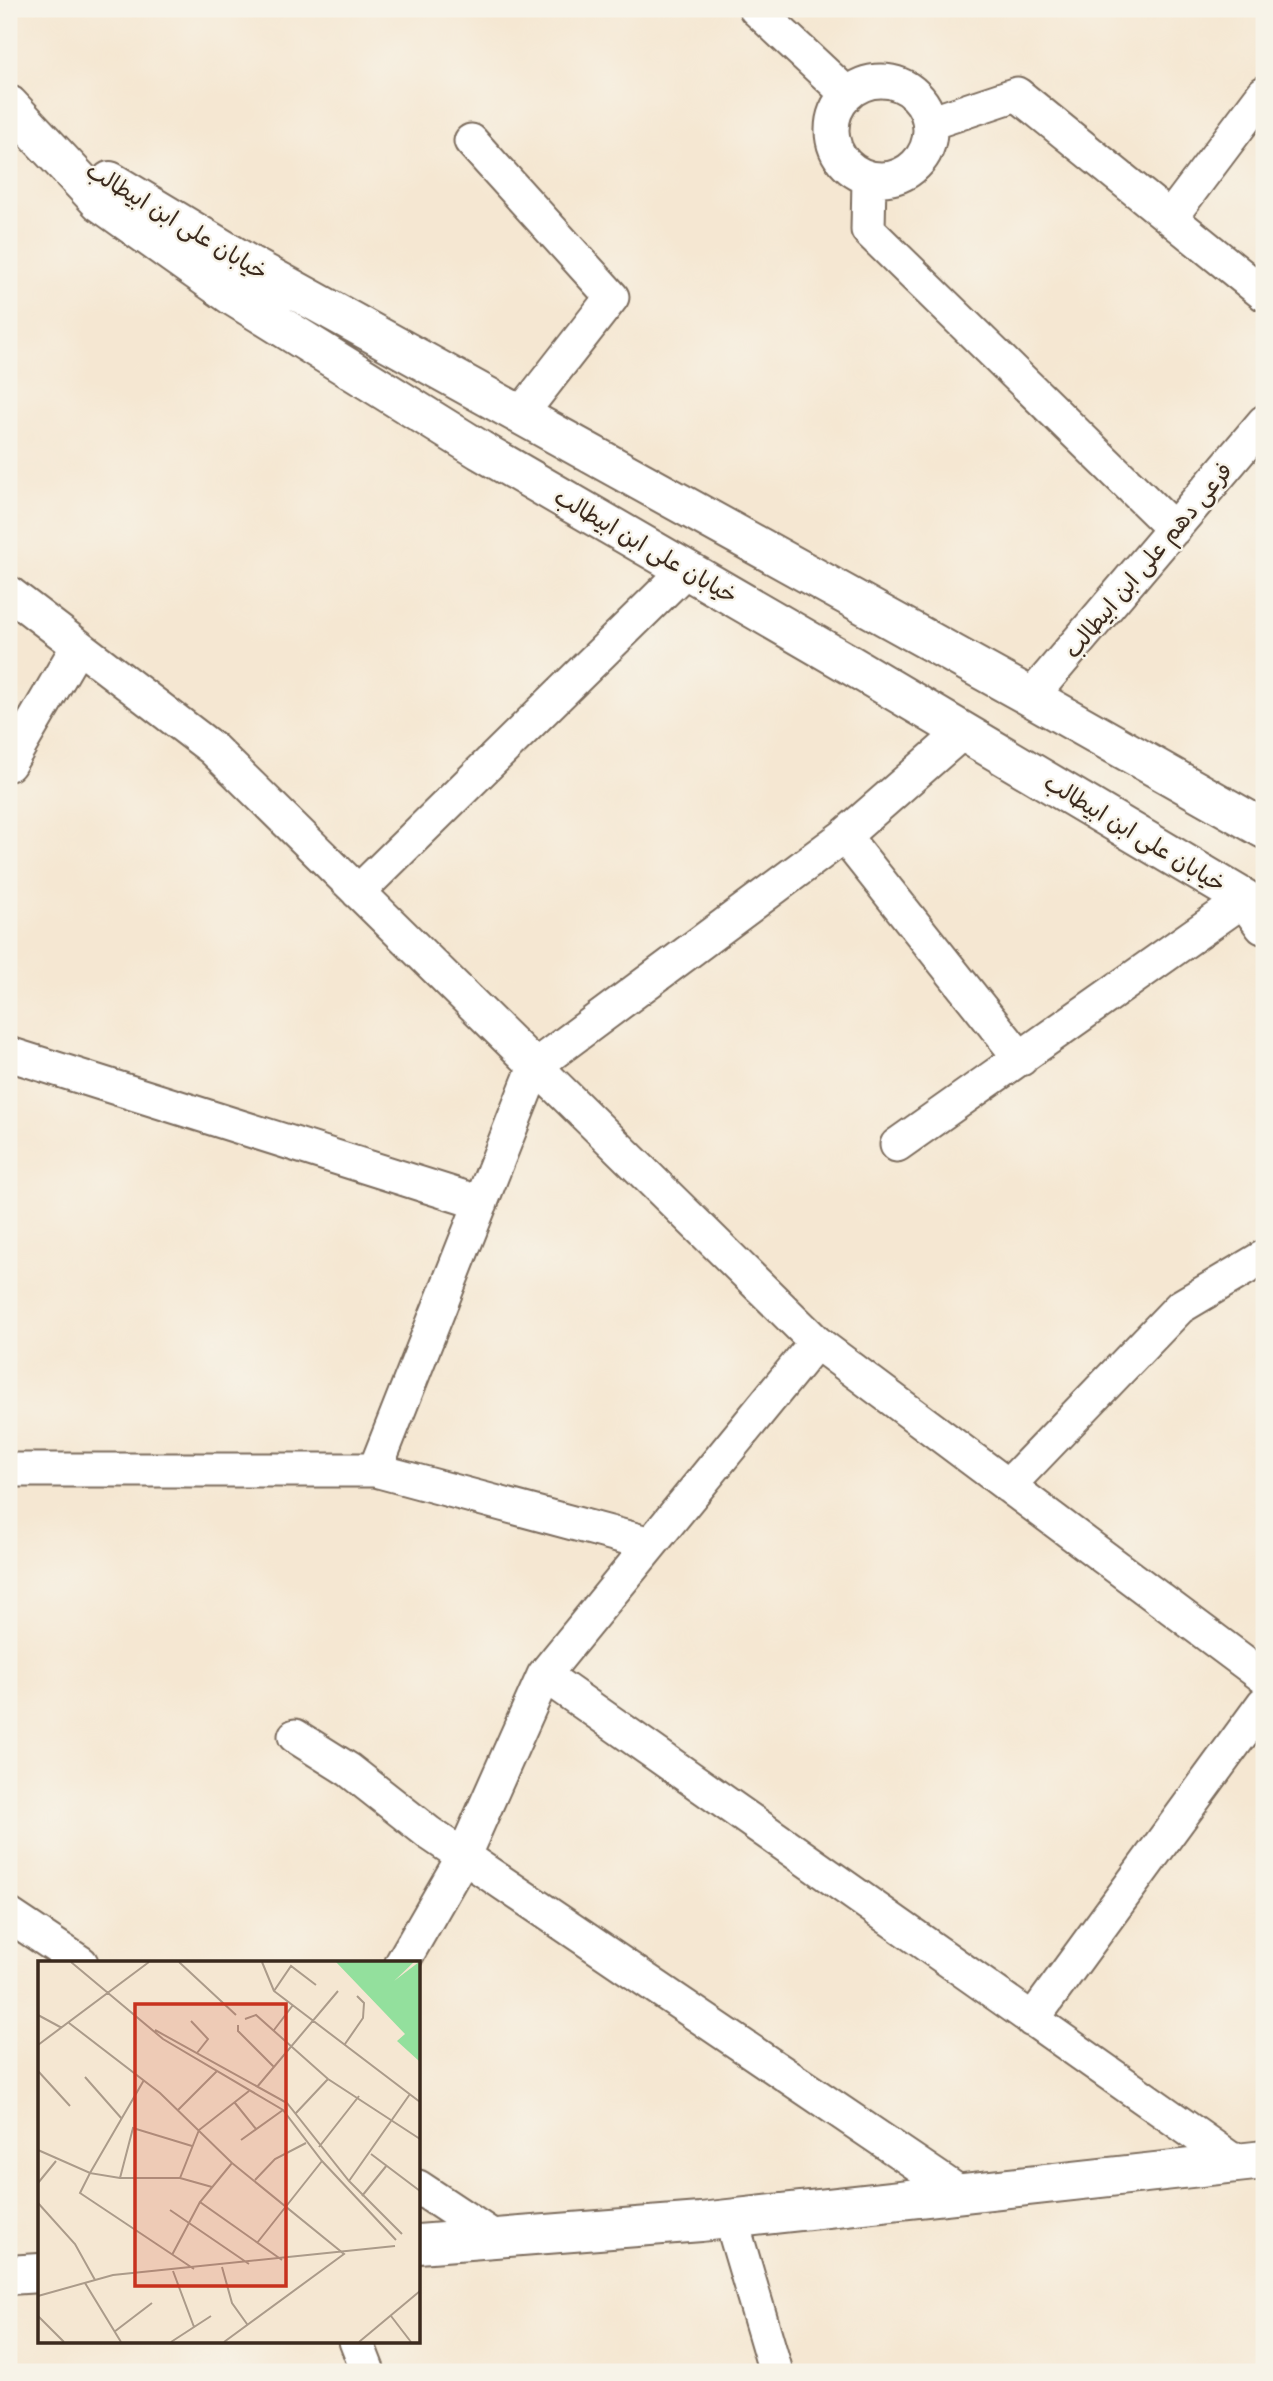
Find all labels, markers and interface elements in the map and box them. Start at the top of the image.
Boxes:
street label: خیابان علی ابن ابیطالب [78,151,276,292]
street label: فرعی دهم علی ابن ابیطالب [1053,453,1243,668]
street label: خیابان علی ابن ابیطالب [546,477,746,616]
street label: خیابان علی ابن ابیطالب [1036,763,1234,904]
inset map [38,1961,420,2342]

